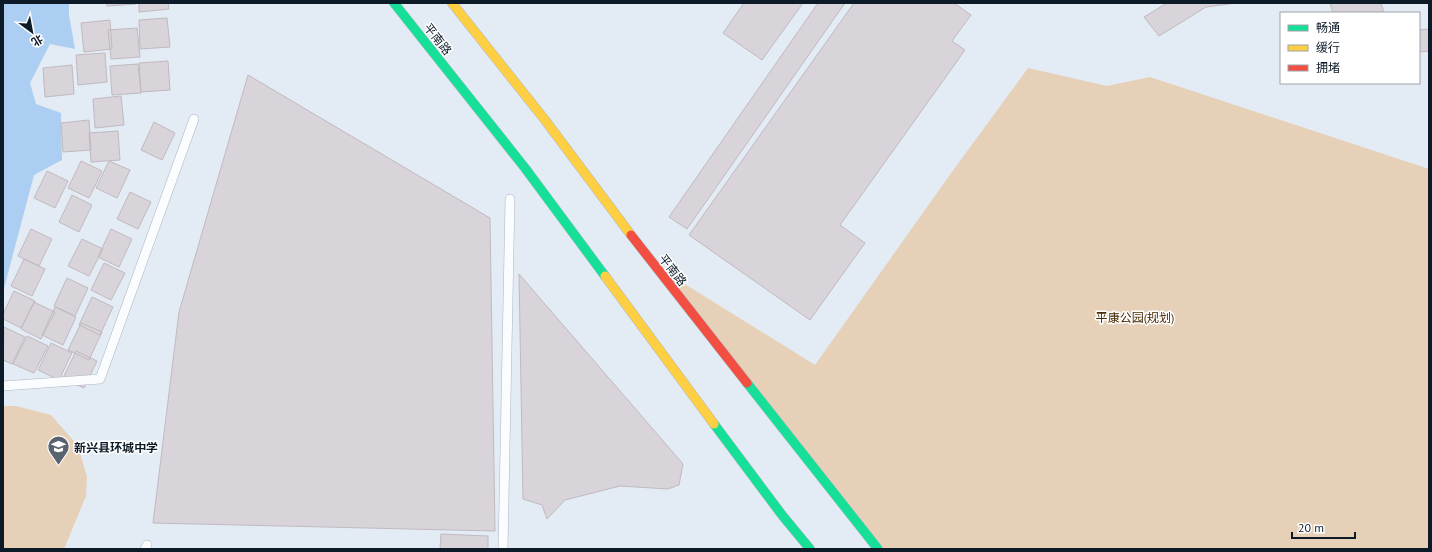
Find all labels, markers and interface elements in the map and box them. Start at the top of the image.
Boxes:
north arrow [12,12,52,52]
legend [1280,12,1420,84]
street label: 平南路 [421,20,455,58]
text: 畅通 [1316,20,1340,35]
text: 北 [29,32,46,49]
text: 缓行 [1316,40,1340,55]
text: 拥堵 [1316,60,1340,75]
street label: 平南路 [656,251,690,289]
park label: 平康公园(规划) [1096,310,1174,325]
school or university icon: 新兴县环城中学 [45,434,71,467]
place label: 新兴县环城中学 [74,440,158,455]
scale bar [1292,514,1355,540]
text: 20 m [1298,520,1324,535]

